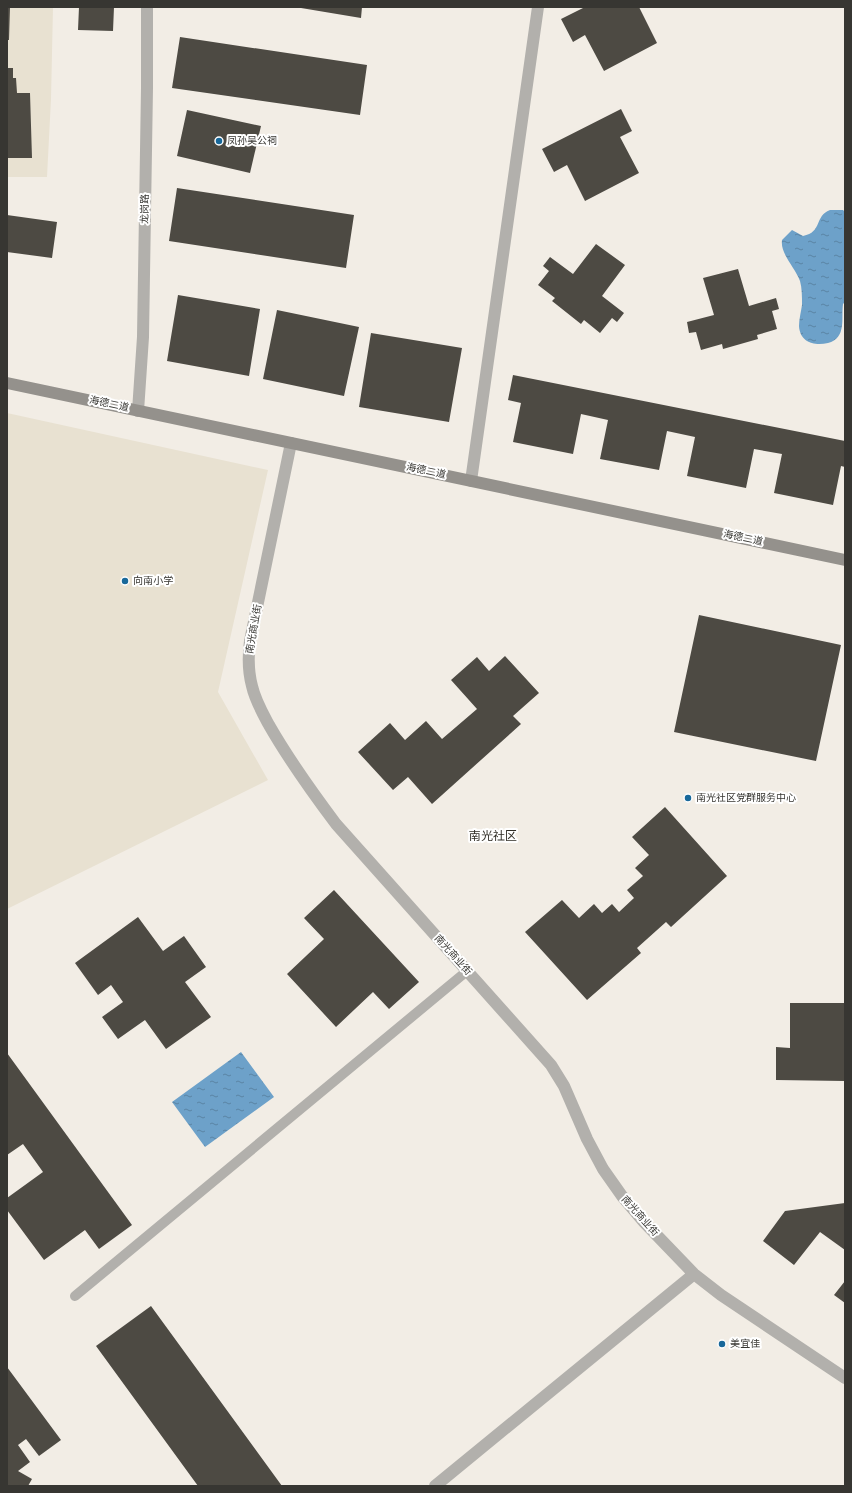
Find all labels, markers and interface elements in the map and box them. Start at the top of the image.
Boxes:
place label: 凤孙吴公祠 [227,135,277,147]
marker: 凤孙吴公祠 [214,136,224,146]
street label: 龙岗路 [139,194,151,224]
street label: 海德二道 [88,394,130,414]
street label: 海德二道 [405,461,447,481]
street label: 海德二道 [722,528,764,548]
place label: 向南小学 [133,575,173,587]
marker: 向南小学 [120,576,130,586]
street label: 南光商业街 [244,603,264,655]
place label: 南光社区党群服务中心 [696,792,796,804]
marker: 南光社区党群服务中心 [683,793,693,803]
district label: 南光社区 [469,829,517,844]
street label: 南光商业街 [432,932,474,978]
street label: 南光商业街 [619,1193,661,1239]
place label: 美宜佳 [730,1338,760,1350]
marker: 美宜佳 [717,1339,727,1349]

